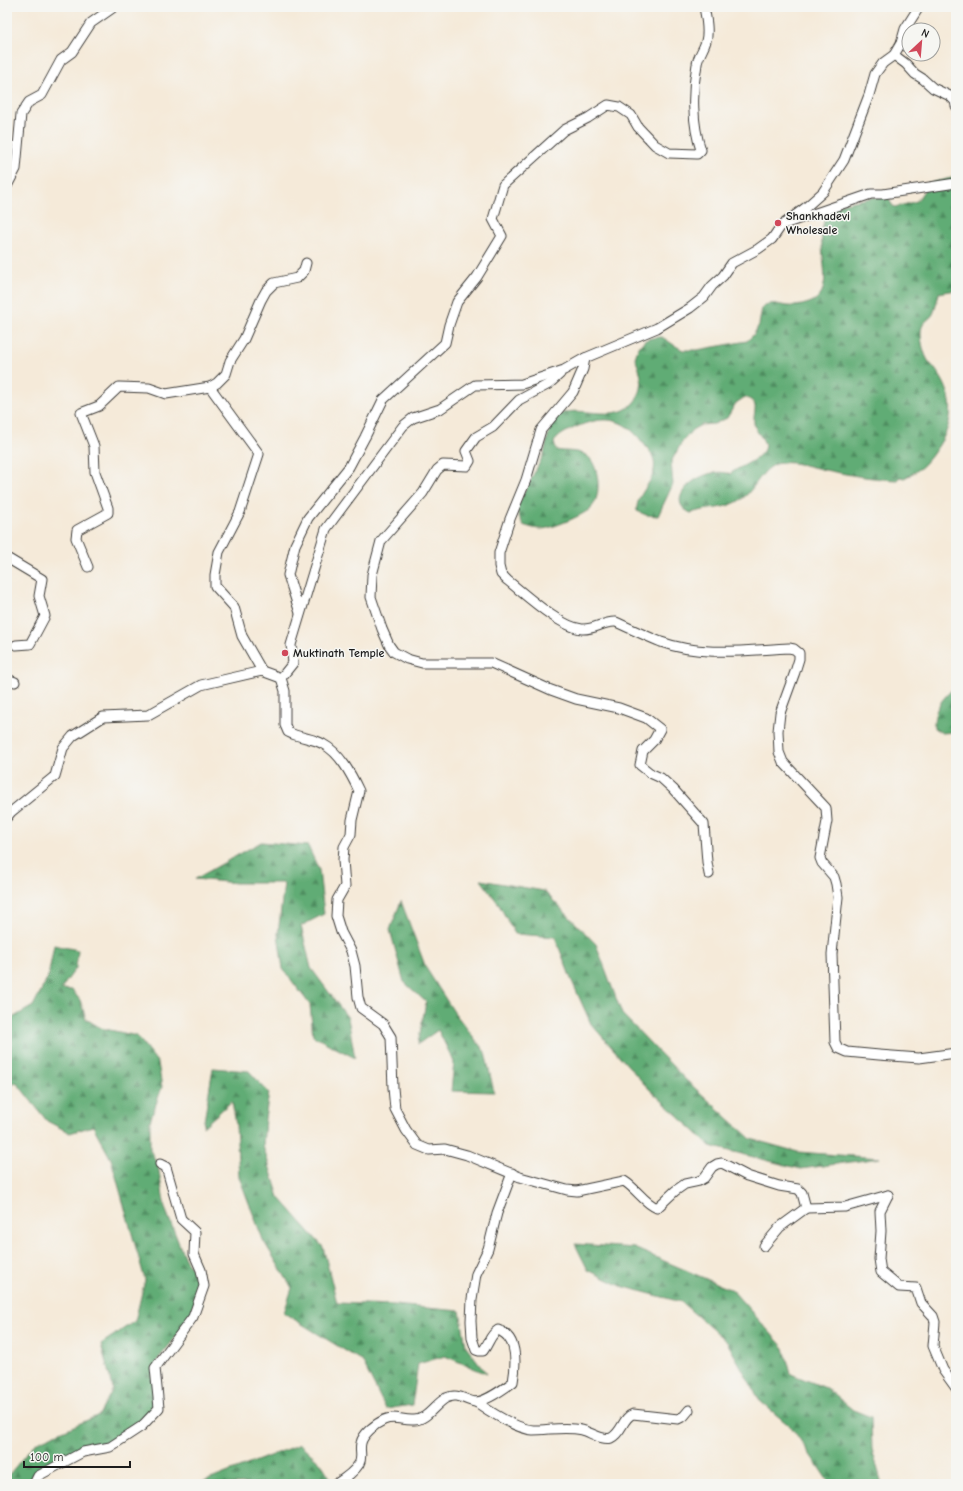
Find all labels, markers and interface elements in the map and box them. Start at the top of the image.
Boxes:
north arrow [901,22,941,62]
text: N [919,26,931,41]
place label: Shankhadevi Wholesale [786,209,850,237]
marker: Shankhadevi Wholesale [773,218,783,228]
place label: Muktinath Temple [293,646,385,660]
marker: Muktinath Temple [280,648,290,658]
scale bar [24,1443,130,1469]
text: 100 m [30,1450,63,1464]

